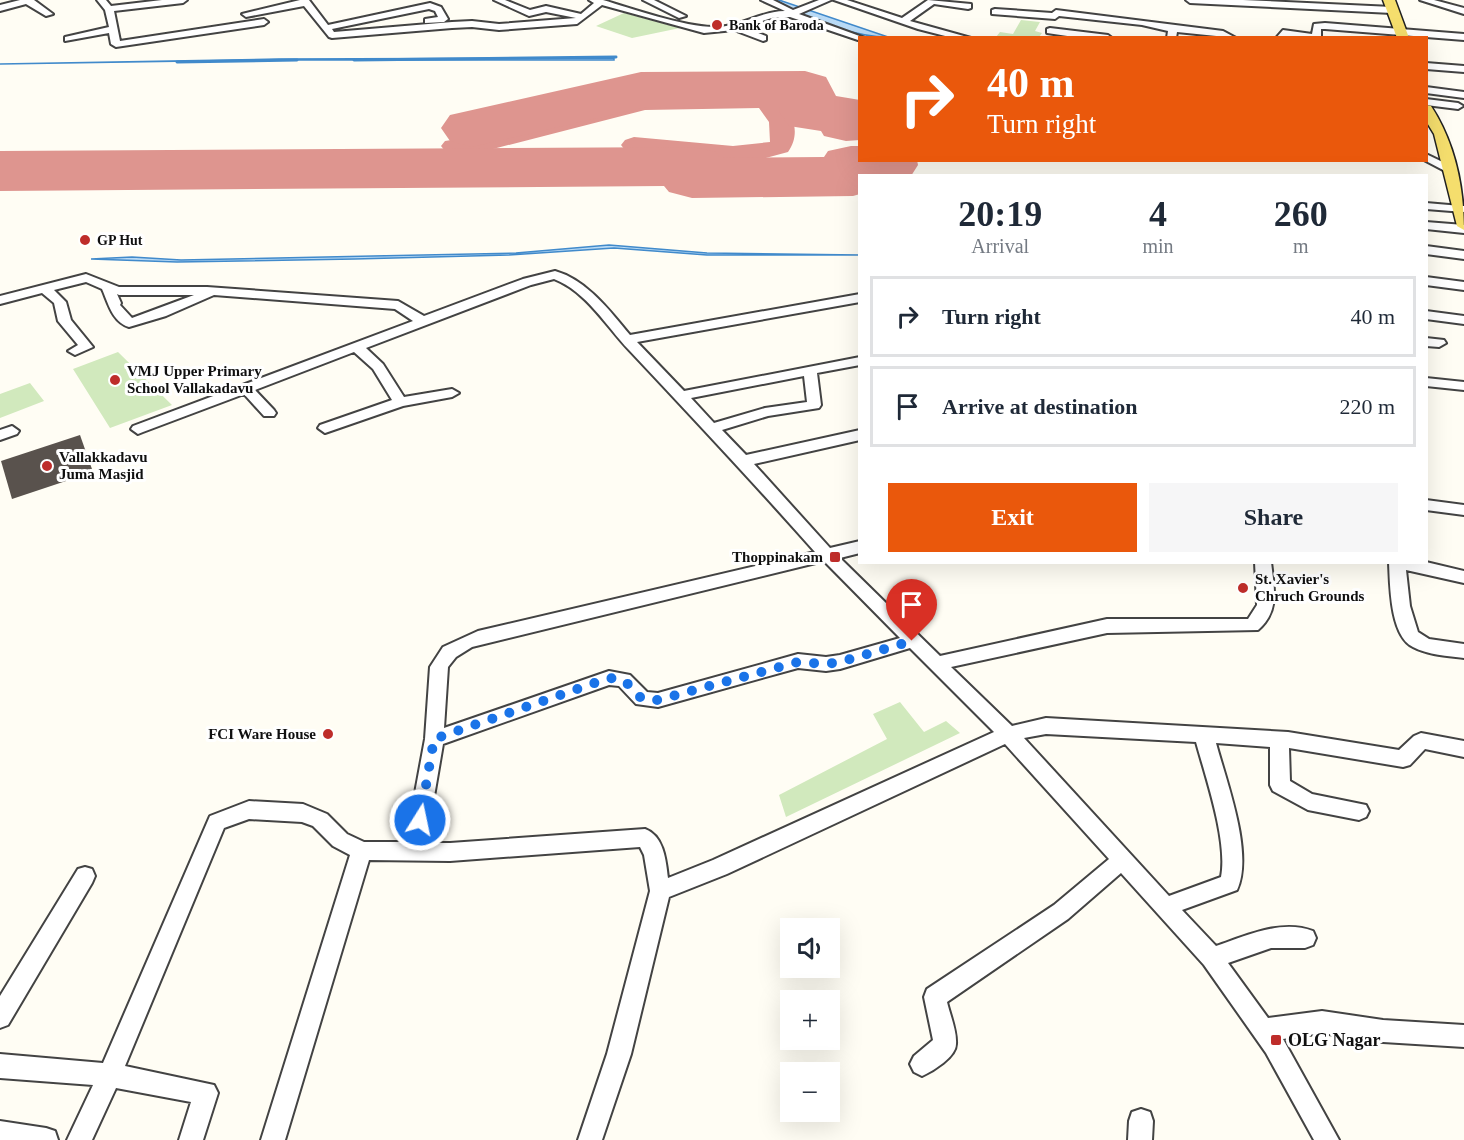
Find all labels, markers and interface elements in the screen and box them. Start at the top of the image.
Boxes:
marker: Bank of Baroda [710,18,724,32]
place label: Bank of Baroda [729,18,824,33]
icon: right [888,60,966,138]
text: 40 m [987,60,1075,106]
text: Turn right [987,109,1096,139]
text: 20:19 [958,194,1042,234]
text: 4 [1149,194,1167,234]
text: 260 [1274,194,1328,234]
marker: GP Hut [78,233,92,247]
place label: GP Hut [97,233,143,248]
text: Arrival [971,235,1029,257]
text: min [1142,235,1174,257]
text: m [1293,235,1309,257]
icon: right [891,300,924,333]
text: Turn right [942,304,1041,329]
text: 40 m [1350,304,1395,329]
place label: VMJ Upper Primary School Vallakadavu [127,363,262,396]
marker: VMJ Upper Primary School Vallakadavu [108,373,122,387]
icon: arrive [891,390,924,423]
text: Arrive at destination [942,394,1138,419]
text: 220 m [1339,394,1395,419]
place label: Vallakkadavu Juma Masjid [59,449,148,482]
marker: Vallakkadavu Juma Masjid [40,459,54,473]
button: Exit [888,483,1137,552]
button: Share [1149,483,1398,552]
place label: Thoppinakam [732,549,823,565]
marker: Thoppinakam [828,550,842,564]
place label: St. Xavier's Chruch Grounds [1255,571,1365,604]
pin [886,579,937,641]
marker: St. Xavier's Chruch Grounds [1236,581,1250,595]
icon: arrive [895,588,928,621]
place label: FCI Ware House [208,726,316,742]
marker: FCI Ware House [321,727,335,741]
position arrow [388,788,452,852]
map controls [780,918,840,1122]
button: sound [780,918,840,978]
button: + [780,990,840,1050]
place label: OLG Nagar [1288,1030,1381,1050]
marker: OLG Nagar [1269,1033,1283,1047]
button: − [780,1062,840,1122]

